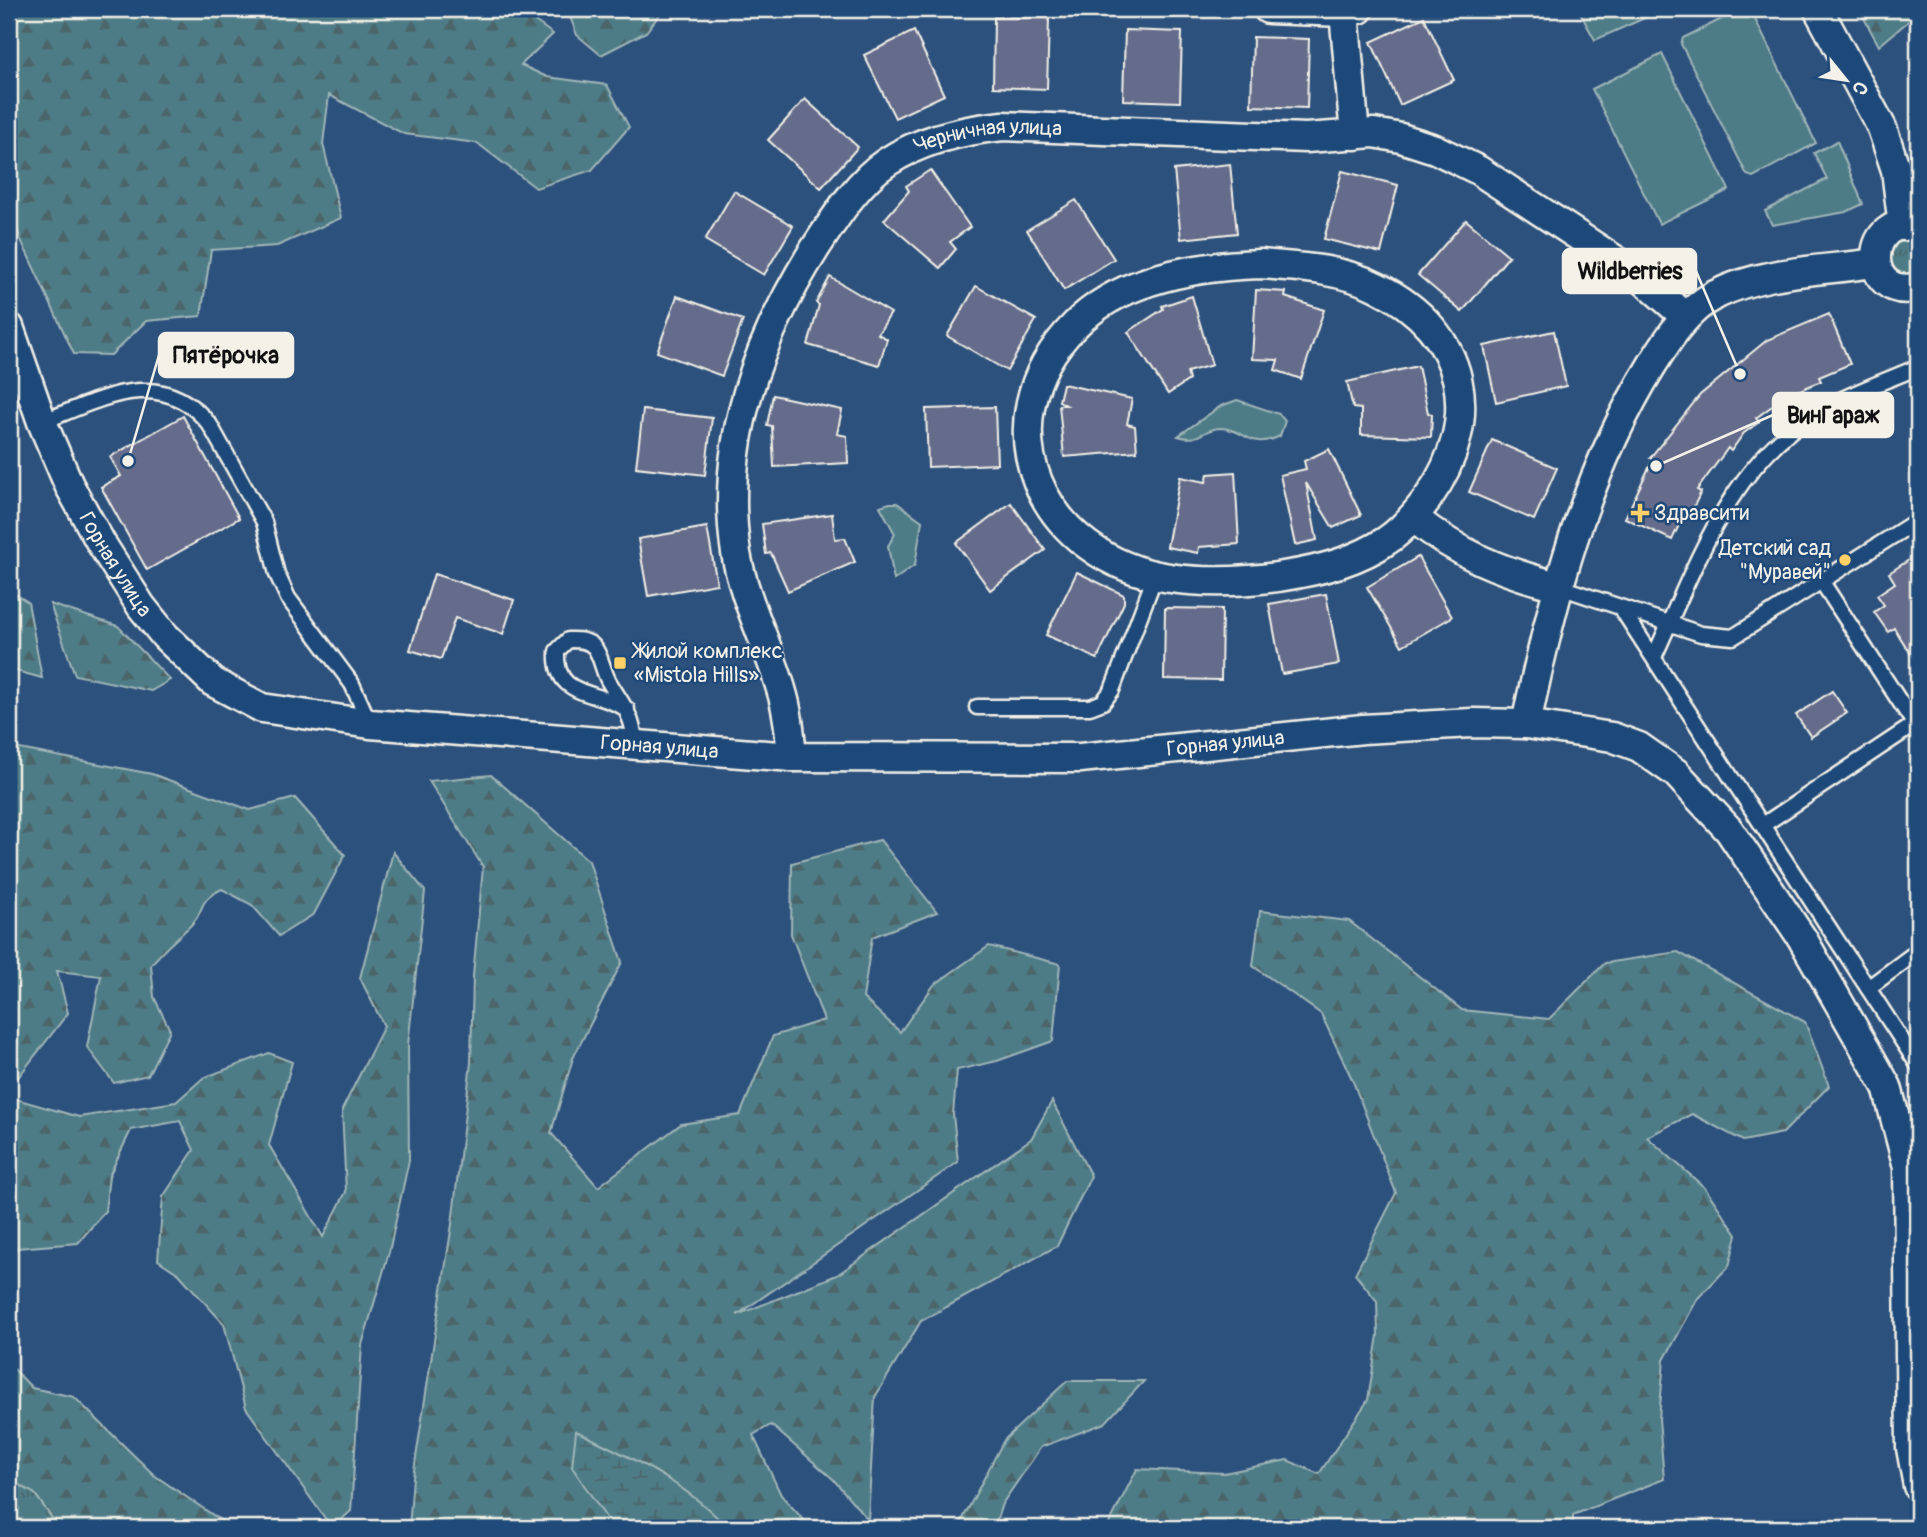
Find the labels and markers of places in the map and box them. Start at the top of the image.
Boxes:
callout: Wildberries [1563,249,1696,293]
callout: Пятёрочка [159,333,293,377]
callout: ВинГараж [1773,393,1893,437]
place label: Здравсити [1654,500,1749,527]
marker: Здравсити [1632,505,1648,521]
place label: Детский сад "Муравей" [1718,535,1831,586]
marker: Детский сад "Муравей" [1837,552,1853,568]
place label: Жилой комплекс «Mistola Hills» [631,638,782,689]
marker: Жилой комплекс «Mistola Hills» [612,655,628,671]

